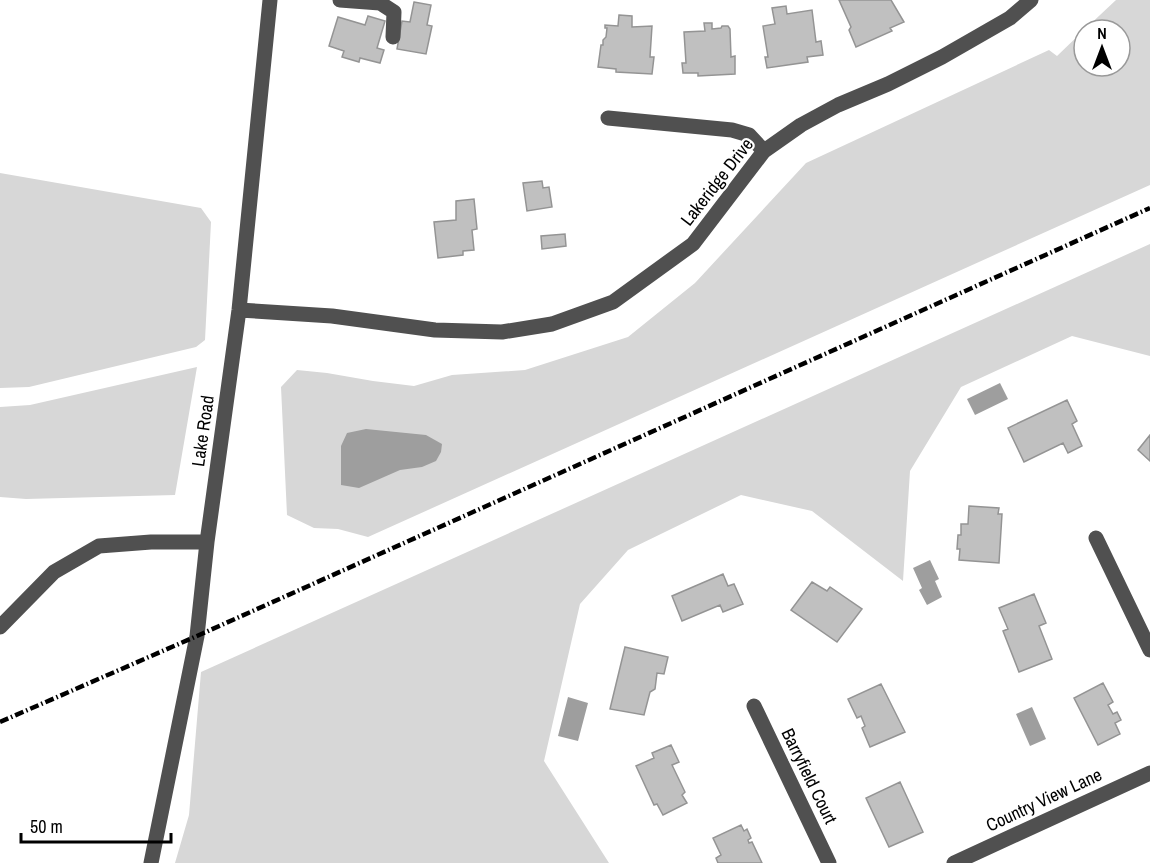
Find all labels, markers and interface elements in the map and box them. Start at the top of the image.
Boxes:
north arrow [1072,18,1132,78]
text: N [1097,22,1107,44]
street label: Lakeridge Drive [674,133,759,231]
street label: Lake Road [185,394,220,468]
street label: Barryfield Court [776,724,843,828]
street label: Country View Lane [982,762,1106,837]
scale bar [21,806,171,844]
text: 50 m [30,814,63,839]

